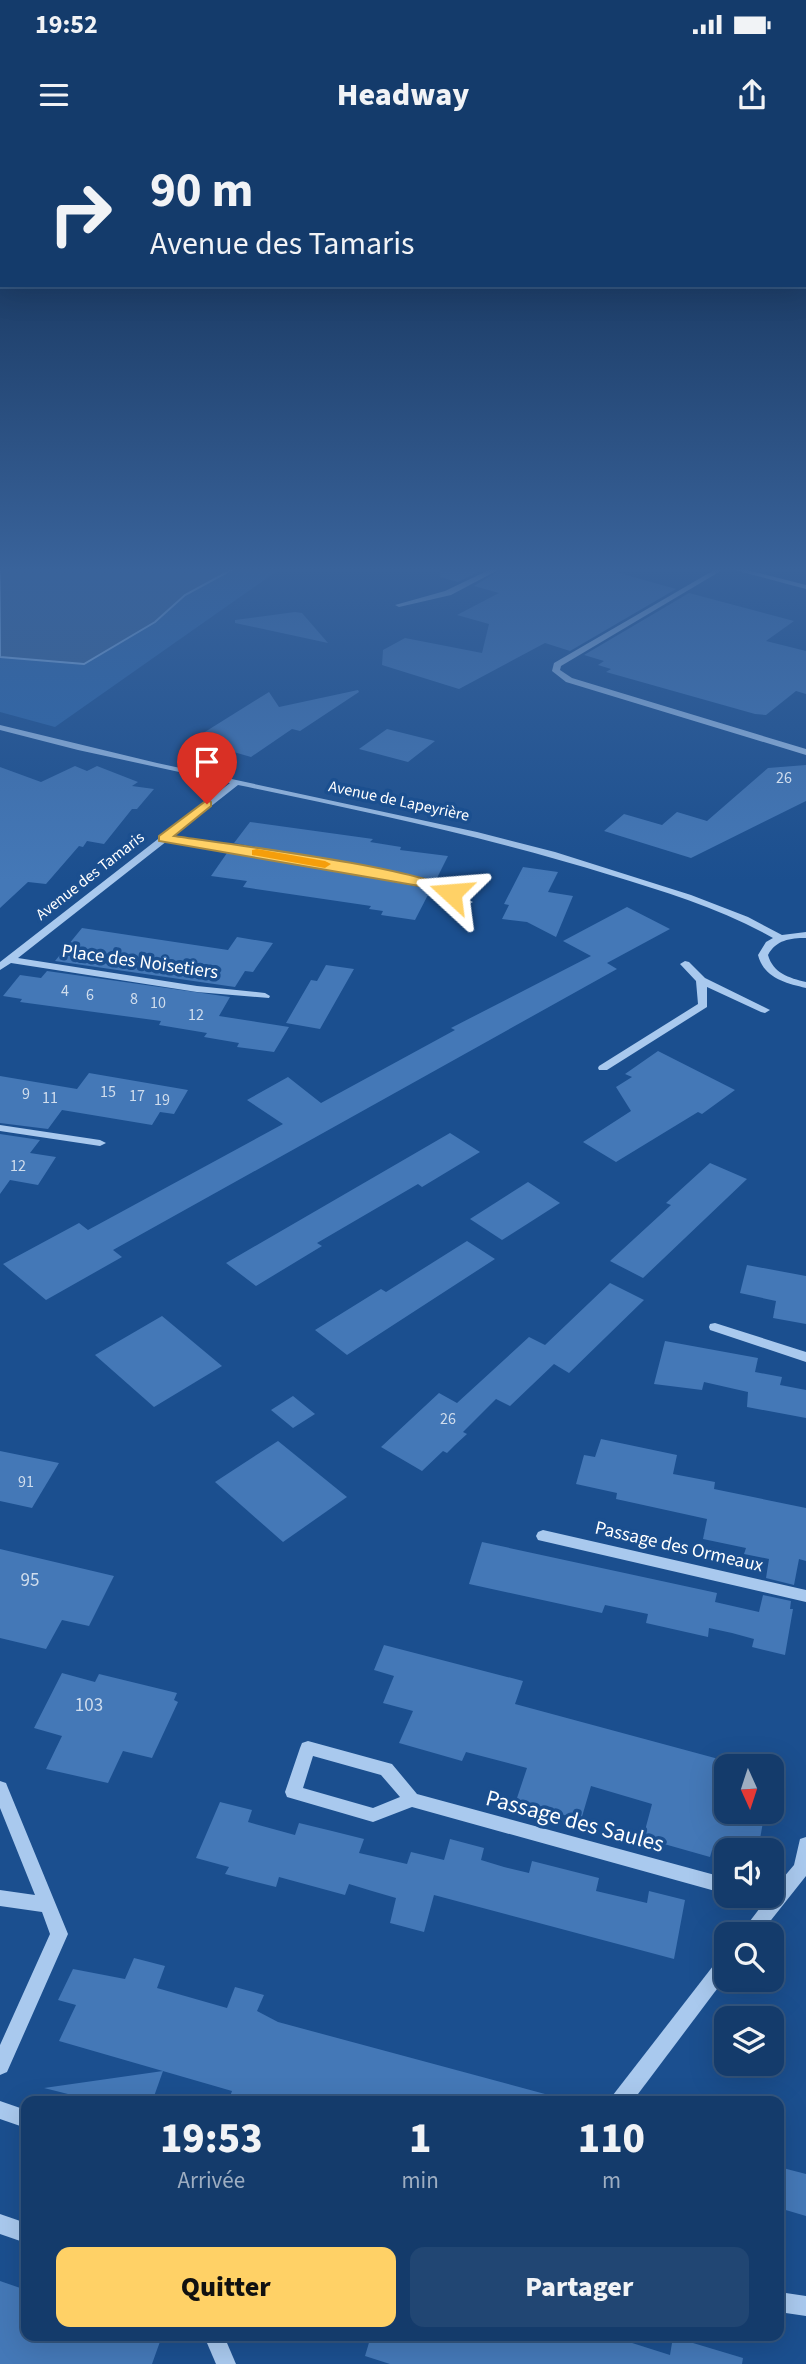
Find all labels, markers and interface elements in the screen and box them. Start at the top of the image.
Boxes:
text: 19:52 [35,6,98,43]
text: Headway [337,72,469,118]
icon: menu [35,76,73,114]
icon: share [733,76,771,114]
text: 90 m [150,156,254,226]
icon: right [35,168,126,259]
text: Avenue des Tamaris [150,221,414,267]
pin [177,732,237,804]
icon: arrive [188,743,226,781]
house number: 26 [776,767,792,789]
street label: Avenue de Lapeyrière [327,775,472,827]
street label: Avenue des Tamaris [31,826,149,925]
position arrow [414,856,488,930]
street label: Place des Noisetiers [60,938,220,986]
house number: 4 [61,980,69,1002]
house number: 6 [86,984,94,1006]
house number: 8 [130,988,138,1010]
house number: 10 [150,992,166,1014]
house number: 12 [188,1004,204,1026]
house number: 15 [100,1081,116,1103]
house number: 9 [22,1083,30,1105]
house number: 17 [129,1085,145,1107]
house number: 11 [42,1087,58,1109]
house number: 19 [154,1089,170,1111]
house number: 12 [10,1155,26,1177]
house number: 26 [440,1408,456,1430]
house number: 91 [18,1471,34,1493]
street label: Passage des Ormeaux [592,1515,766,1580]
house number: 95 [21,1567,39,1594]
house number: 103 [75,1692,103,1719]
north arrow [714,1754,784,1824]
map controls [714,1754,784,2076]
street label: Passage des Saules [482,1781,668,1861]
button: sound [714,1838,784,1908]
button: search [714,1922,784,1992]
button: layers [714,2006,784,2076]
text: 19:53 [160,2109,263,2169]
text: 1 [409,2109,431,2169]
text: 110 [578,2109,645,2169]
text: Arrivée [177,2164,245,2197]
text: min [402,2164,439,2197]
text: m [602,2164,621,2197]
button: Quitter [56,2247,396,2327]
button: Partager [410,2247,749,2327]

